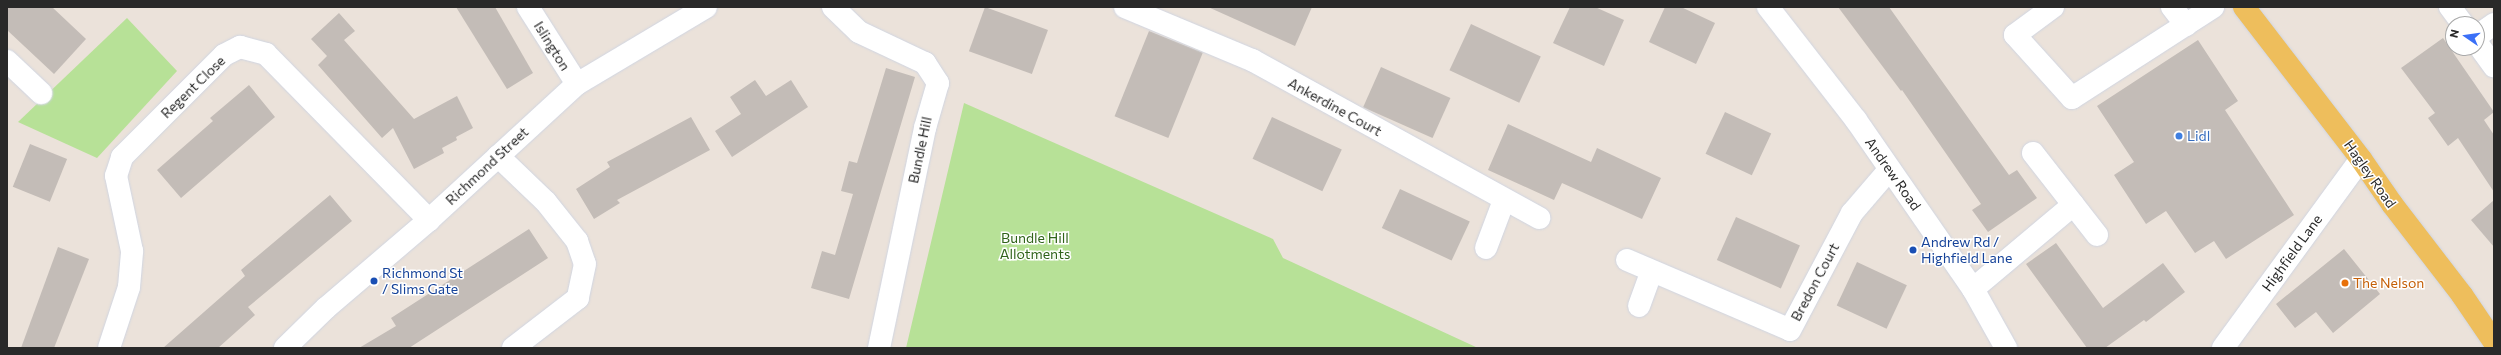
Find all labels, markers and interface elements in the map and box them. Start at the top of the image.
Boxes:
north arrow [2445,16,2485,56]
street label: Islington [530,18,574,74]
text: N [2447,28,2461,39]
street label: Regent Close [157,52,229,122]
street label: Ankerdine Court [1285,74,1385,140]
street label: Bundle Hill [905,115,935,185]
street label: Richmond Street [442,123,532,209]
place label: Lidl [2187,128,2210,144]
marker: Lidl [2174,131,2184,141]
street label: Andrew Road [1862,134,1924,214]
street label: Hagley Road [2341,137,2399,211]
street label: Highfield Lane [2258,211,2326,295]
park label: Bundle Hill Allotments [1000,230,1070,262]
place label: Andrew Rd / Highfield Lane [1921,234,2012,266]
street label: Bredon Court [1787,240,1843,324]
marker: Andrew Rd / Highfield Lane [1908,245,1918,255]
place label: Richmond St / Slims Gate [382,265,463,298]
place label: The Nelson [2353,275,2424,291]
marker: Richmond St / Slims Gate [369,276,379,286]
marker: The Nelson [2340,278,2350,288]

